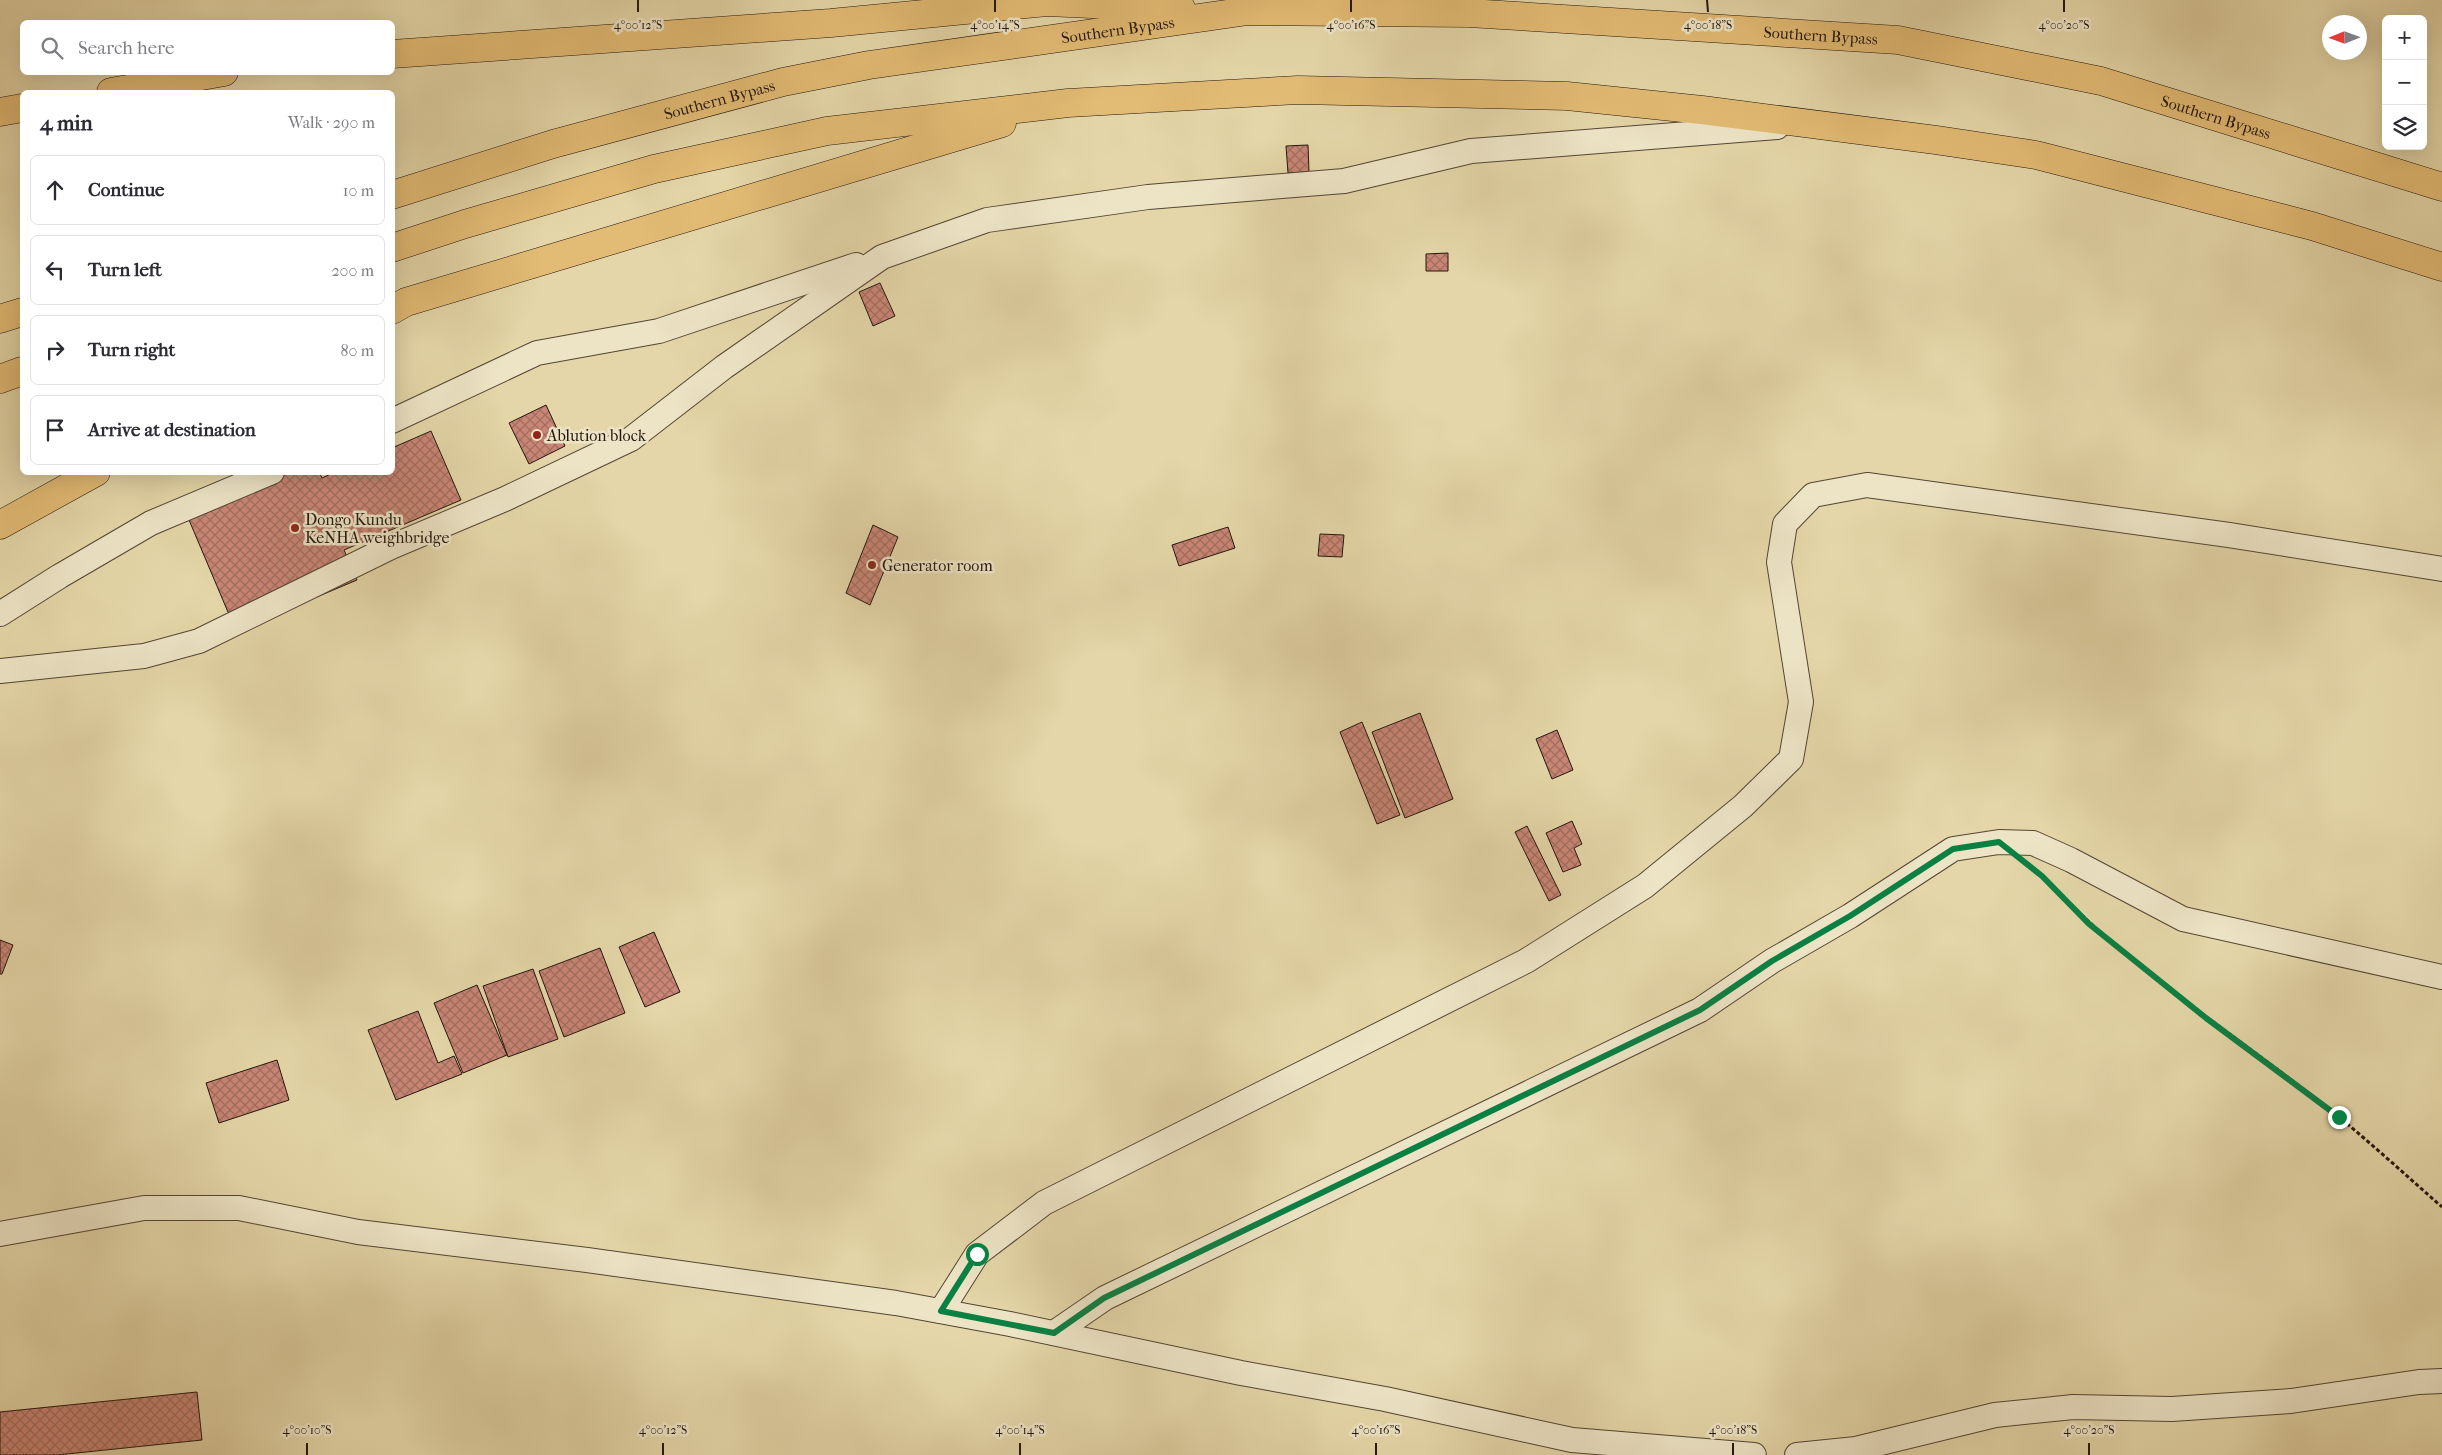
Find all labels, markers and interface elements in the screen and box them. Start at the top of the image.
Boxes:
street label: Southern Bypass [1060,13,1176,48]
north arrow [2322,15,2367,60]
map controls [2382,15,2427,150]
button: + [2382,15,2427,60]
text: 4°00'12"S [614,18,662,32]
text: 4°00'14"S [970,18,1020,32]
text: 4°00'16"S [1327,18,1375,32]
text: 4°00'18"S [1684,18,1732,32]
text: 4°00'20"S [2039,18,2089,32]
search box [20,20,395,75]
street label: Southern Bypass [1763,23,1878,49]
icon: search [38,34,66,62]
text: Search here [78,37,174,59]
button: − [2382,60,2427,105]
street label: Southern Bypass [662,76,777,124]
street label: Southern Bypass [2159,91,2273,143]
button: layers [2382,105,2427,150]
text: 4 min [40,111,93,135]
text: Walk · 290 m [288,113,375,132]
icon: ahead [41,176,69,204]
text: Continue [88,179,164,201]
text: 10 m [343,181,374,200]
icon: left [41,256,69,284]
text: Turn left [88,259,162,281]
text: 200 m [331,261,374,280]
icon: right [41,336,69,364]
text: Turn right [88,339,175,361]
text: 80 m [340,341,374,360]
icon: arrive [41,416,69,444]
text: Arrive at destination [88,419,256,441]
place label: Ablution block [546,426,647,445]
marker: Ablution block [531,429,543,441]
place label: Dongo Kundu KeNHA weighbridge [305,510,449,547]
marker: Dongo Kundu KeNHA weighbridge [289,522,301,534]
place label: Generator room [882,556,993,575]
marker: Generator room [866,559,878,571]
route end [2328,1106,2351,1129]
route start [966,1243,989,1266]
text: 4°00'10"S [283,1423,331,1437]
text: 4°00'12"S [639,1423,687,1437]
text: 4°00'14"S [995,1423,1045,1437]
text: 4°00'16"S [1352,1423,1400,1437]
text: 4°00'18"S [1709,1423,1757,1437]
text: 4°00'20"S [2064,1423,2114,1437]

